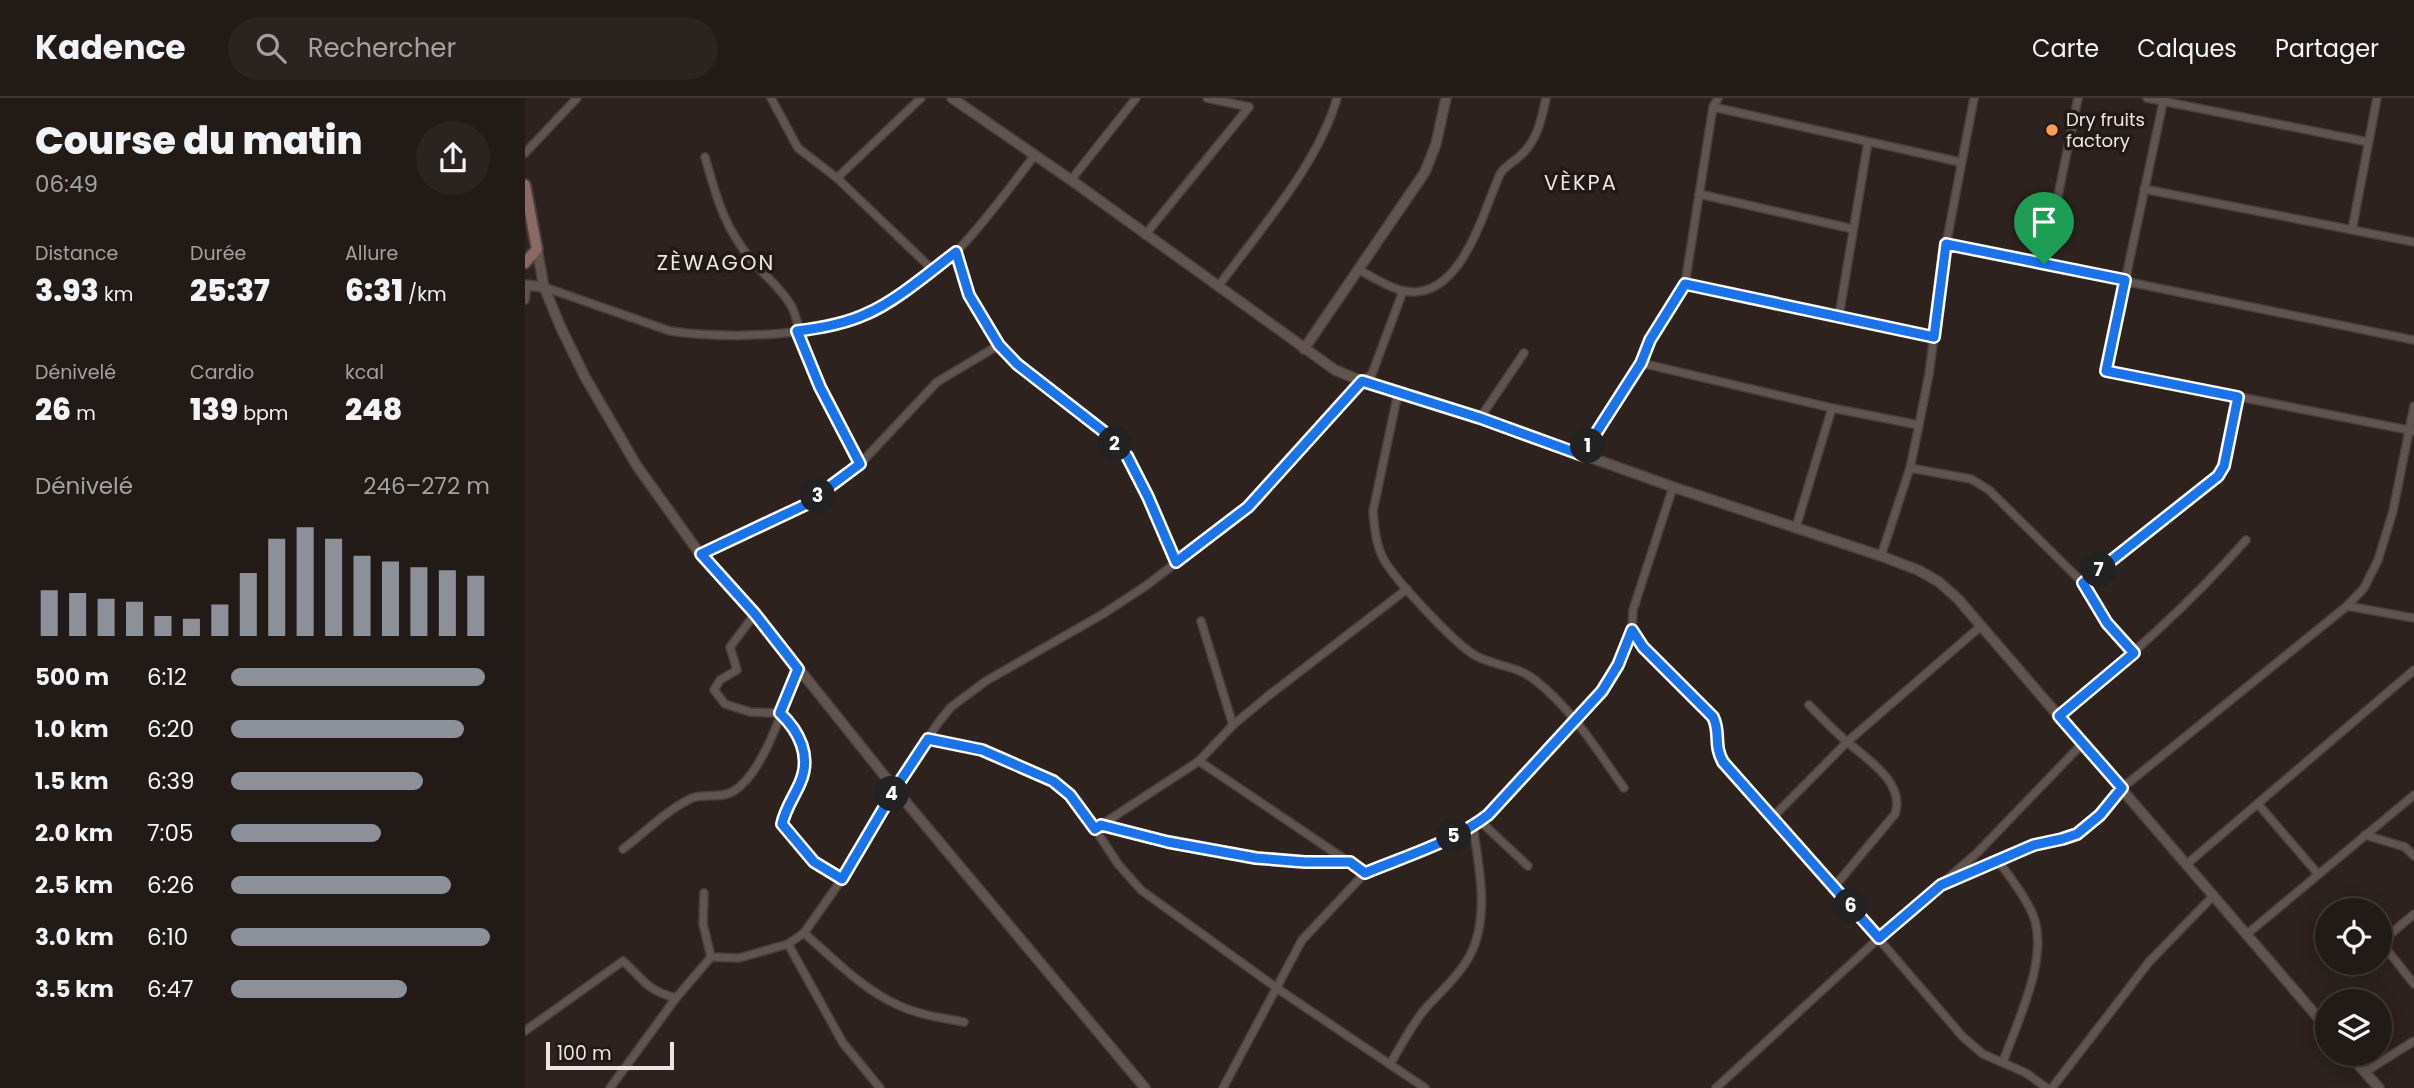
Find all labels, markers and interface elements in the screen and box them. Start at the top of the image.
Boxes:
search box [228,17,718,80]
text: Kadence [35,24,186,71]
icon: search [252,29,290,67]
text: Rechercher [308,30,456,66]
text: Carte [2032,32,2099,65]
text: Calques [2137,32,2237,65]
text: Partager [2275,32,2379,65]
place label: Dry fruits factory [2066,107,2145,153]
text: Course du matin [35,114,363,167]
button: share [416,121,490,195]
marker: Dry fruits factory [2044,122,2060,138]
text: 06:49 [35,168,98,200]
district label: VÈKPA [1544,168,1618,197]
pin [2014,192,2074,264]
icon: arrive [2025,203,2063,241]
text: Distance [35,240,118,267]
text: Durée [190,240,246,267]
text: Allure [345,240,398,267]
district label: ZÈWAGON [657,248,775,277]
text: 3.93 [35,269,99,312]
text: 25:37 [190,269,270,312]
text: 6:31 [345,269,403,312]
text: km [99,281,133,308]
text: /km [403,281,447,308]
text: Dénivelé [35,359,116,386]
text: Cardio [190,359,254,386]
text: kcal [345,359,384,386]
text: 26 [35,388,71,431]
text: 139 [190,388,238,431]
text: 248 [345,388,402,431]
text: m [71,400,96,427]
text: bpm [238,400,288,427]
pin: 2 [1097,426,1133,462]
pin: 1 [1571,428,1605,464]
text: 2 [1109,430,1120,457]
text: 1 [1584,432,1591,459]
text: Dénivelé [35,470,133,502]
text: 246–272 m [363,470,490,502]
pin: 3 [801,478,835,514]
text: 3 [812,482,823,509]
pin: 7 [2081,552,2117,588]
text: 7 [2093,556,2104,583]
text: 500 m [35,661,109,693]
text: 6:12 [147,661,187,693]
text: 1.0 km [35,713,109,745]
text: 6:20 [147,713,194,745]
text: 1.5 km [35,765,109,797]
text: 6:39 [147,765,195,797]
pin: 4 [875,776,909,812]
text: 4 [885,780,898,807]
text: 2.0 km [35,817,113,849]
text: 7:05 [147,817,193,849]
pin: 5 [1437,818,1471,854]
text: 5 [1447,822,1460,849]
text: 2.5 km [35,869,113,901]
text: 6:26 [147,869,194,901]
pin: 6 [1833,888,1869,924]
text: 6 [1844,892,1857,919]
map controls [2315,898,2392,1066]
button: locate [2315,898,2392,975]
text: 3.0 km [35,921,114,953]
text: 6:10 [147,921,188,953]
text: 3.5 km [35,973,114,1005]
text: 6:47 [147,973,194,1005]
button: layers [2315,989,2392,1066]
scale bar [546,1039,674,1071]
text: 100 m [557,1040,612,1067]

